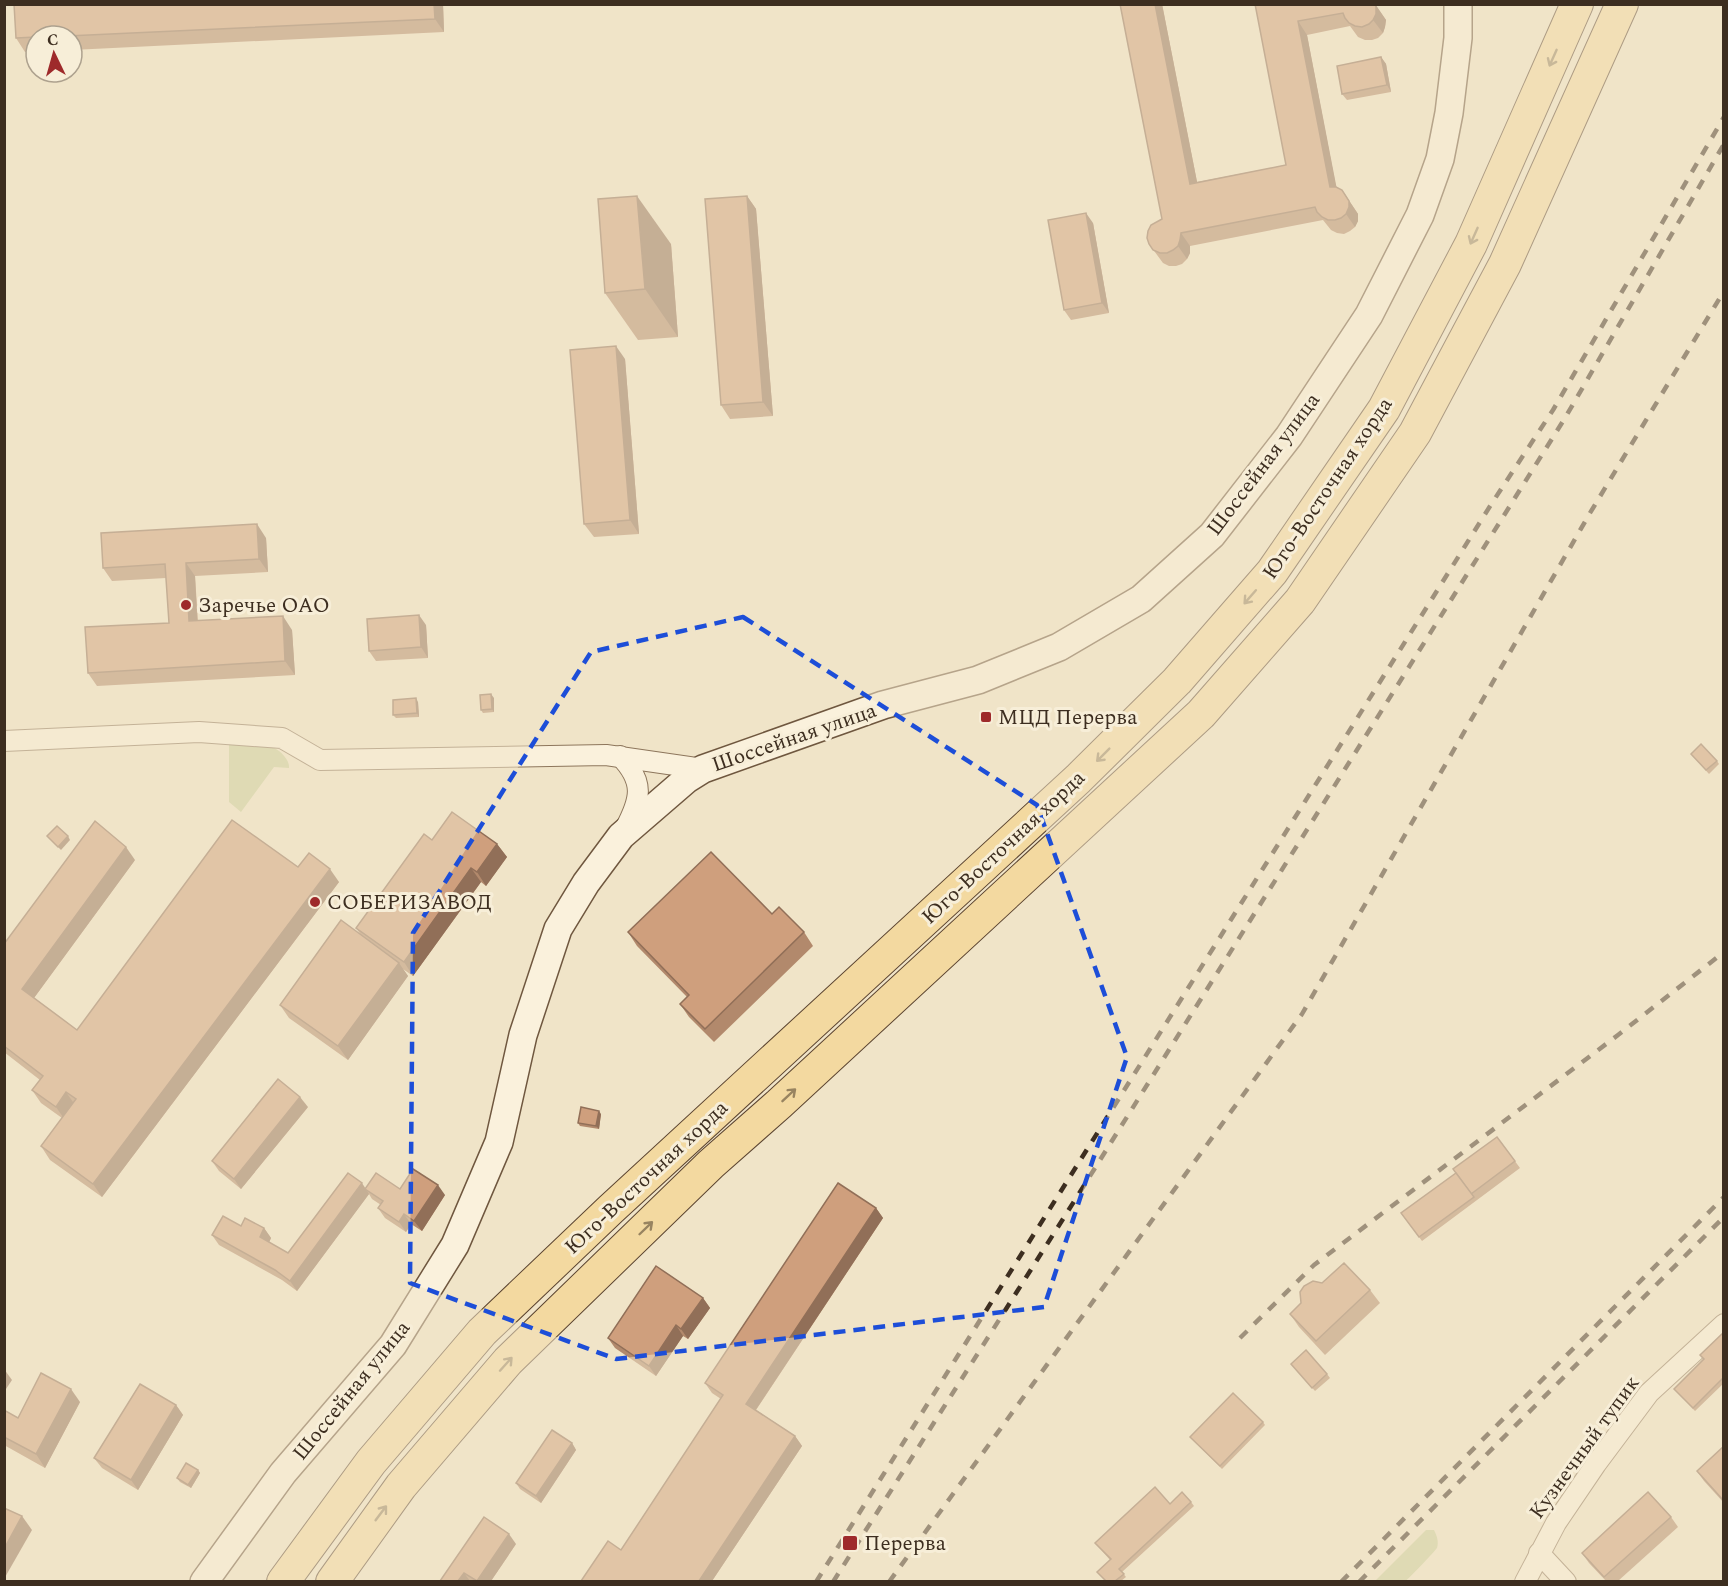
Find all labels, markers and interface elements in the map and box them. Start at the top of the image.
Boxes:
north arrow [24,24,84,84]
text: С [46,28,59,53]
one-way arrow [1547,49,1558,67]
one-way arrow [1468,227,1479,245]
street label: Шоссейная улица [1199,386,1329,543]
street label: Юго-Восточная хорда [1255,390,1401,586]
one-way arrow [1243,589,1257,604]
place label: Заречье ОАО [198,590,330,622]
marker: Заречье ОАО [179,598,193,612]
street label: Шоссейная улица [708,695,882,781]
place label: МЦД Перерва [998,702,1138,734]
marker: МЦД Перерва [979,710,993,724]
one-way arrow [1095,747,1110,762]
street label: Юго-Восточная хорда [914,762,1093,932]
place label: СОБЕРИЗАВОД [327,887,492,919]
marker: СОБЕРИЗАВОД [308,895,322,909]
one-way arrow [781,1088,796,1102]
street label: Юго-Восточная хорда [557,1092,736,1262]
one-way arrow [638,1220,653,1235]
street label: Шоссейная улица [285,1313,419,1468]
one-way arrow [499,1357,513,1372]
street label: Кузнечный тупик [1522,1369,1648,1526]
one-way arrow [375,1506,387,1522]
place label: Перерва [864,1528,947,1560]
marker: Перерва [841,1534,859,1552]

